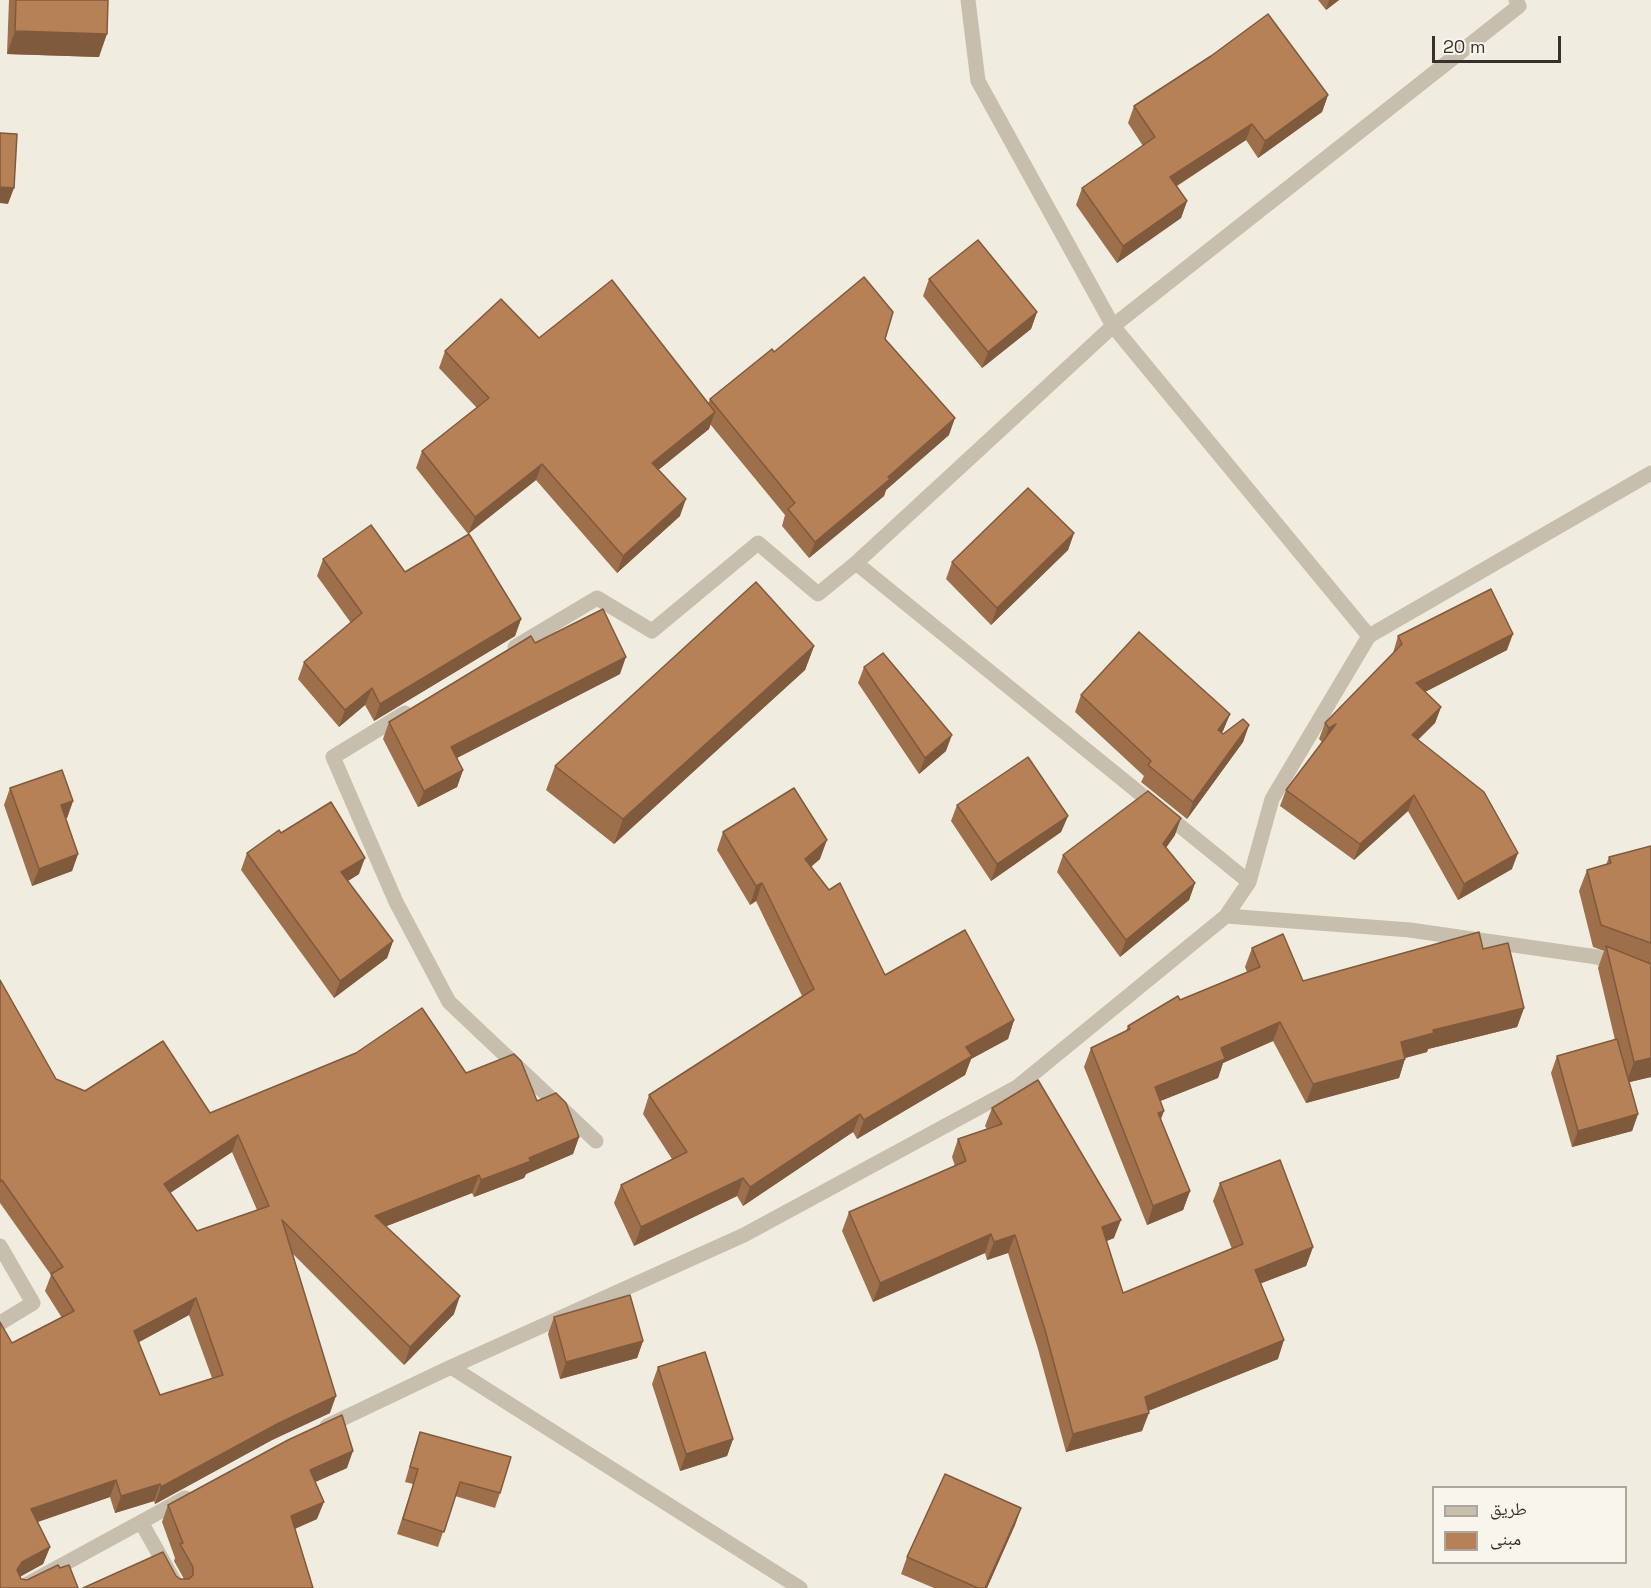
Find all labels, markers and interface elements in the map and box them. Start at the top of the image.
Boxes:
scale bar [1435,24,1564,62]
text: 20 m [1443,35,1486,58]
legend [1432,1486,1627,1564]
text: طريق [1490,1497,1527,1520]
text: مبنى [1490,1527,1521,1550]

